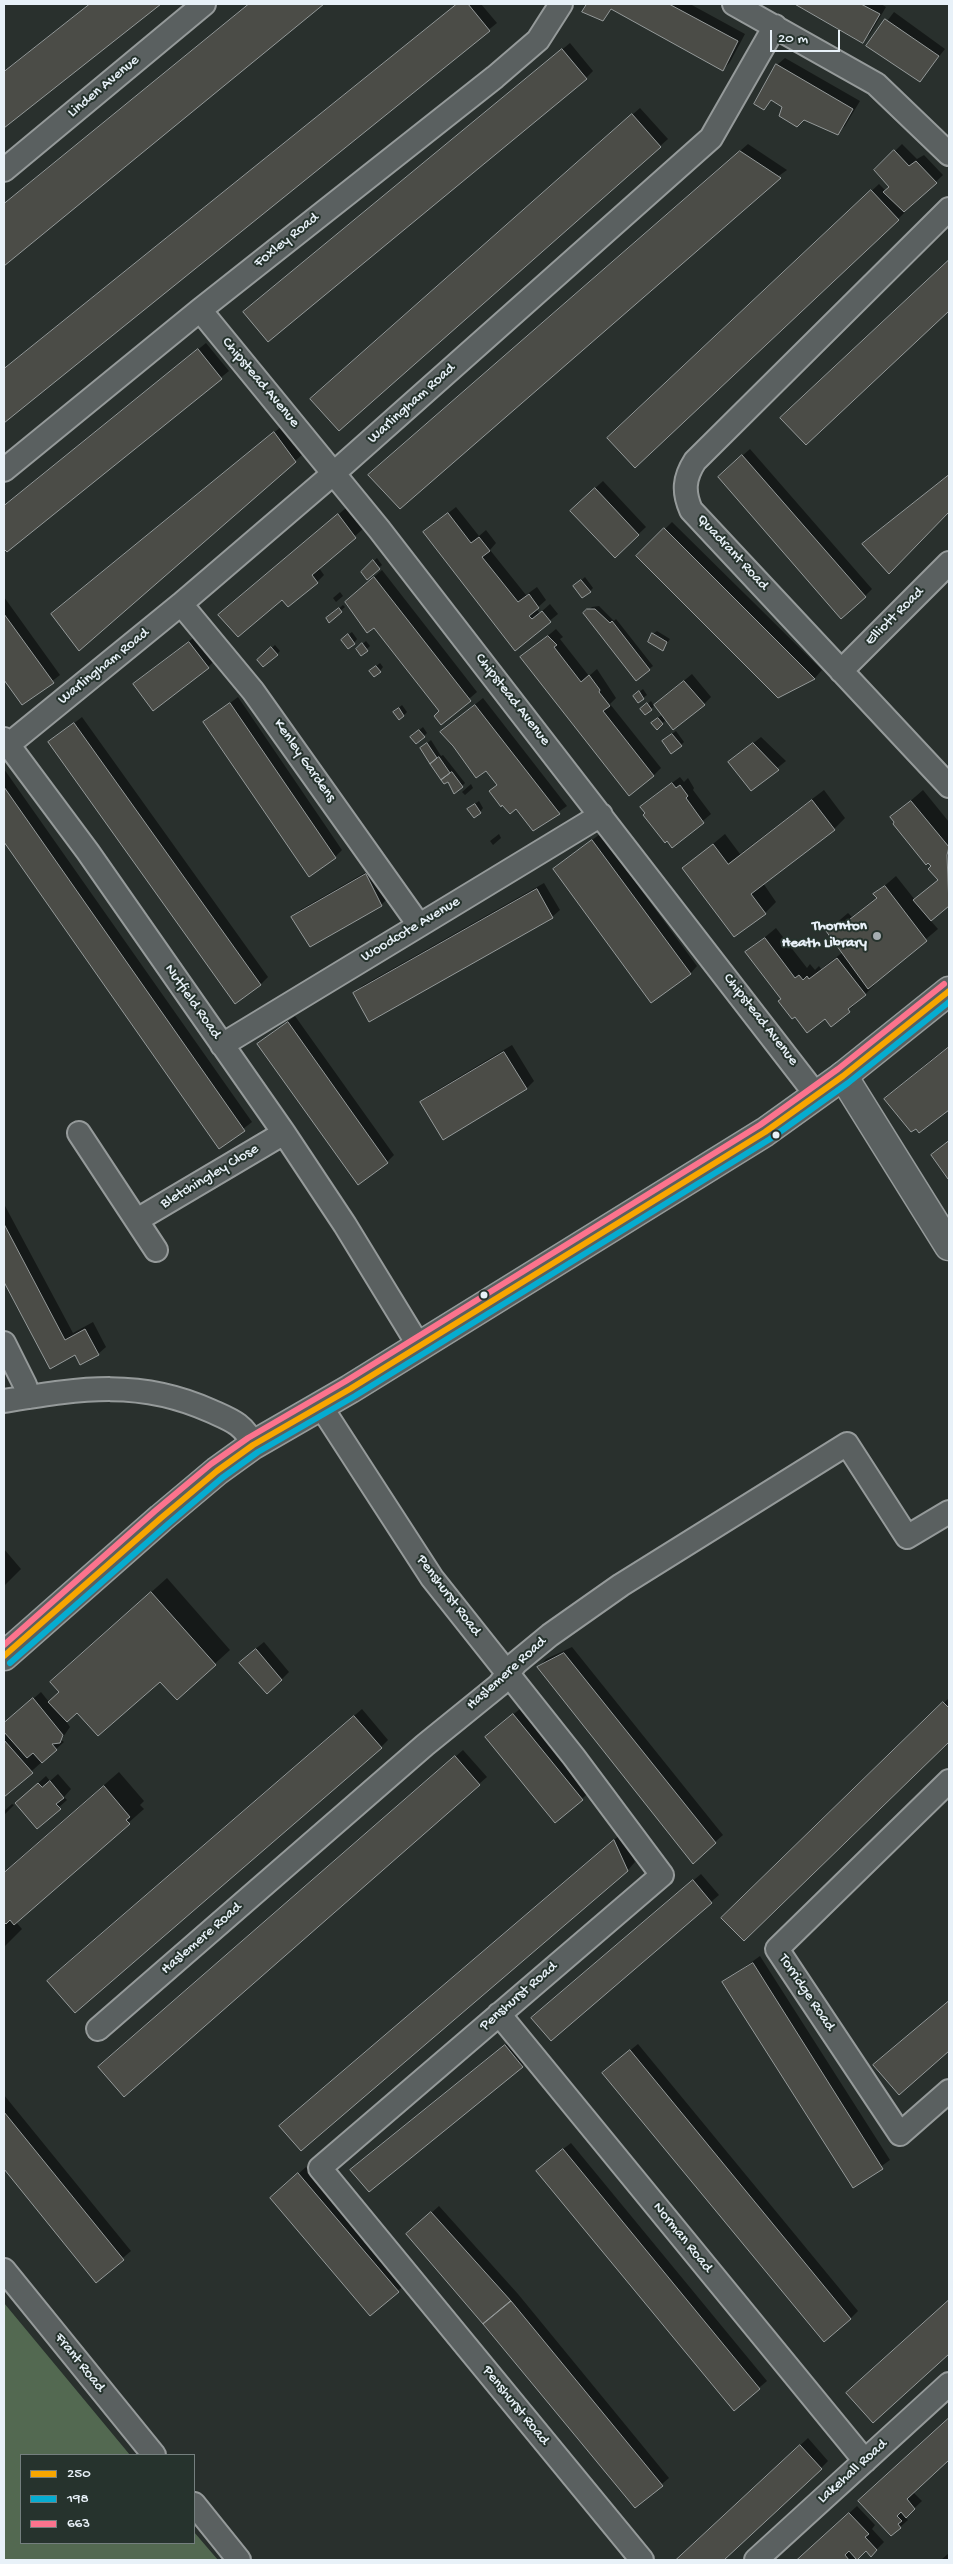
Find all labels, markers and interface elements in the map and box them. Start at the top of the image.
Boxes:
scale bar [773,20,843,52]
text: 20 m [778,30,808,48]
street label: Linden Avenue [64,52,144,122]
street label: Foxley Road [251,209,323,273]
street label: Chipstead Avenue [217,334,303,432]
street label: Warlingham Road [364,360,460,448]
street label: Quadrant Road [692,511,772,595]
street label: Elliott Road [862,584,928,650]
street label: Warlingham Road [55,625,153,709]
street label: Chipstead Avenue [470,650,554,750]
street label: Kenley Gardens [269,716,339,806]
street label: Woodcote Avenue [358,893,464,967]
place label: Thornton Heath Library [782,918,867,953]
marker: Thornton Heath Library [871,930,883,942]
street label: Nutfield Road [160,961,224,1043]
street label: Chipstead Avenue [718,970,802,1070]
unlabelled marker [771,1130,781,1140]
street label: Bletchingley Close [158,1141,262,1213]
unlabelled marker [479,1290,489,1300]
street label: Penshurst Road [412,1552,484,1640]
street label: Haslemere Road [463,1633,551,1715]
street label: Haslemere Road [158,1899,246,1979]
street label: Torridge Road [774,1951,838,2035]
street label: Penshurst Road [476,1958,562,2036]
street label: Norman Road [648,2199,716,2277]
street label: Frant Road [50,2330,108,2396]
street label: Penshurst Road [477,2363,553,2449]
street label: Lakehall Road [814,2436,892,2508]
legend [20,2454,195,2544]
text: 250 [67,2465,91,2483]
text: 198 [67,2490,89,2508]
text: 663 [67,2515,90,2533]

